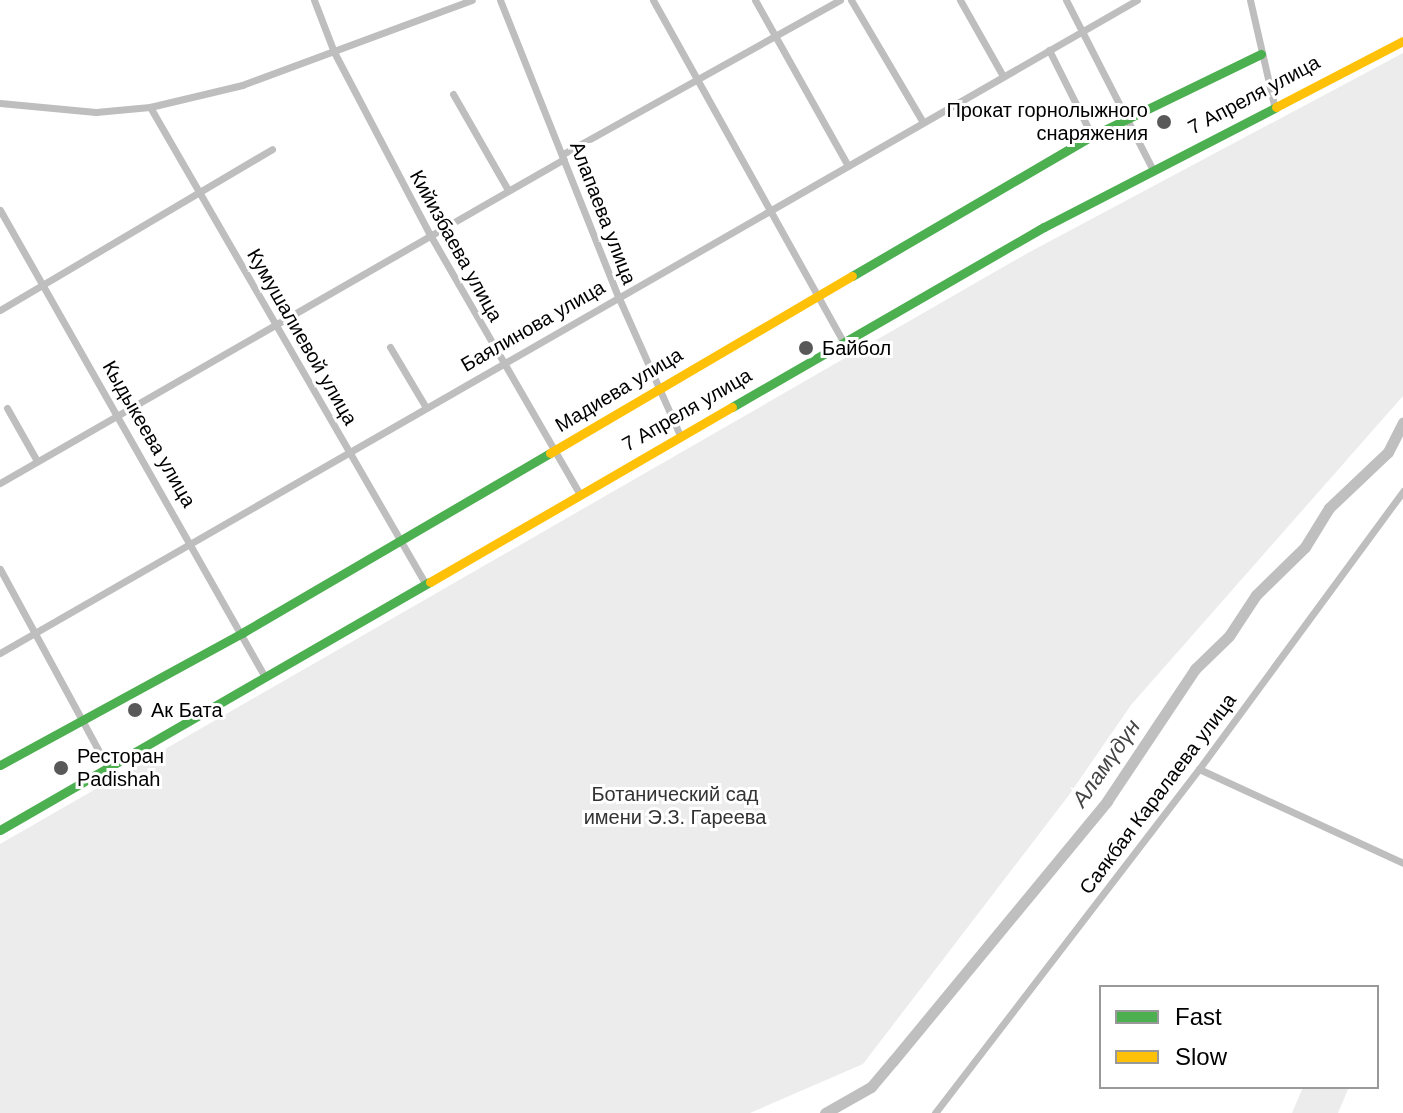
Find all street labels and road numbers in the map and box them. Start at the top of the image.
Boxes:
street label: 7 Апреля улица [1184,50,1324,140]
street label: Алапаева улица [565,138,641,288]
street label: Кийизбаева улица [404,166,508,326]
street label: Кумушалиевой улица [242,244,362,430]
street label: Баялинова улица [457,275,609,377]
street label: Мадиева улица [551,343,687,437]
street label: Кыдыкеева улица [97,356,201,512]
street label: 7 Апреля улица [618,363,756,457]
street label: Саякбая Каралаева улица [1075,689,1241,899]

